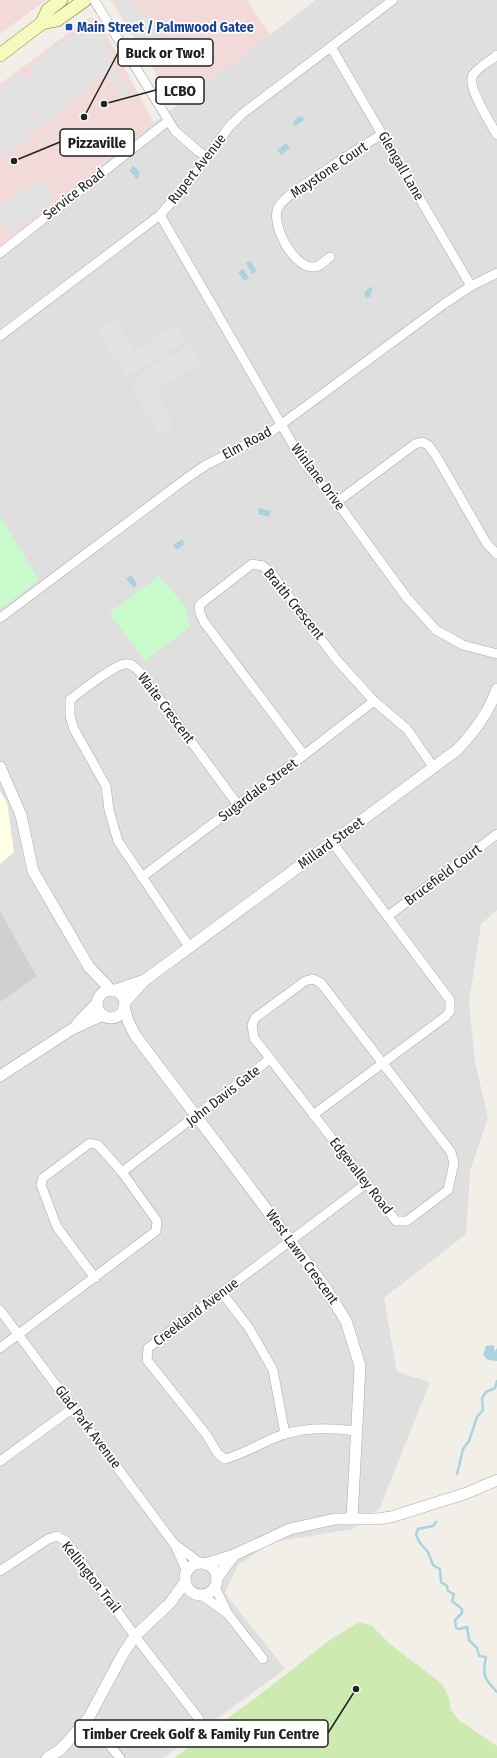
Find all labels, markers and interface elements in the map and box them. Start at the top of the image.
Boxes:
place label: Main Street / Palmwood Gatee [77,19,254,36]
marker: Main Street / Palmwood Gatee [64,22,74,32]
callout: Buck or Two! [118,39,213,66]
text: Buck or Two! [126,44,205,62]
callout: LCBO [156,77,204,104]
text: LCBO [164,82,196,100]
street label: Glengall Lane [374,128,428,204]
callout: Pizzaville [60,129,134,156]
street label: Rupert Avenue [164,131,230,207]
text: Pizzaville [68,134,127,152]
street label: Maystone Court [287,138,371,202]
street label: Service Road [40,165,108,223]
street label: Elm Road [220,423,274,463]
street label: Winlane Drive [287,440,349,514]
street label: Braith Crescent [260,565,328,643]
street label: Waite Crescent [134,669,198,747]
street label: Sugardale Street [215,755,301,825]
street label: Millard Street [295,813,368,873]
street label: Brucefield Court [401,840,485,910]
street label: John Davis Gate [183,1062,263,1130]
street label: Edgevalley Road [326,1134,396,1218]
street label: West Lawn Crescent [262,1206,342,1308]
street label: Creekland Avenue [150,1274,242,1350]
street label: Glad Park Avenue [51,1382,125,1472]
street label: Kellington Trail [58,1538,124,1616]
callout: Timber Creek Golf & Family Fun Centre [75,1720,328,1747]
text: Timber Creek Golf & Family Fun Centre [83,1725,320,1743]

